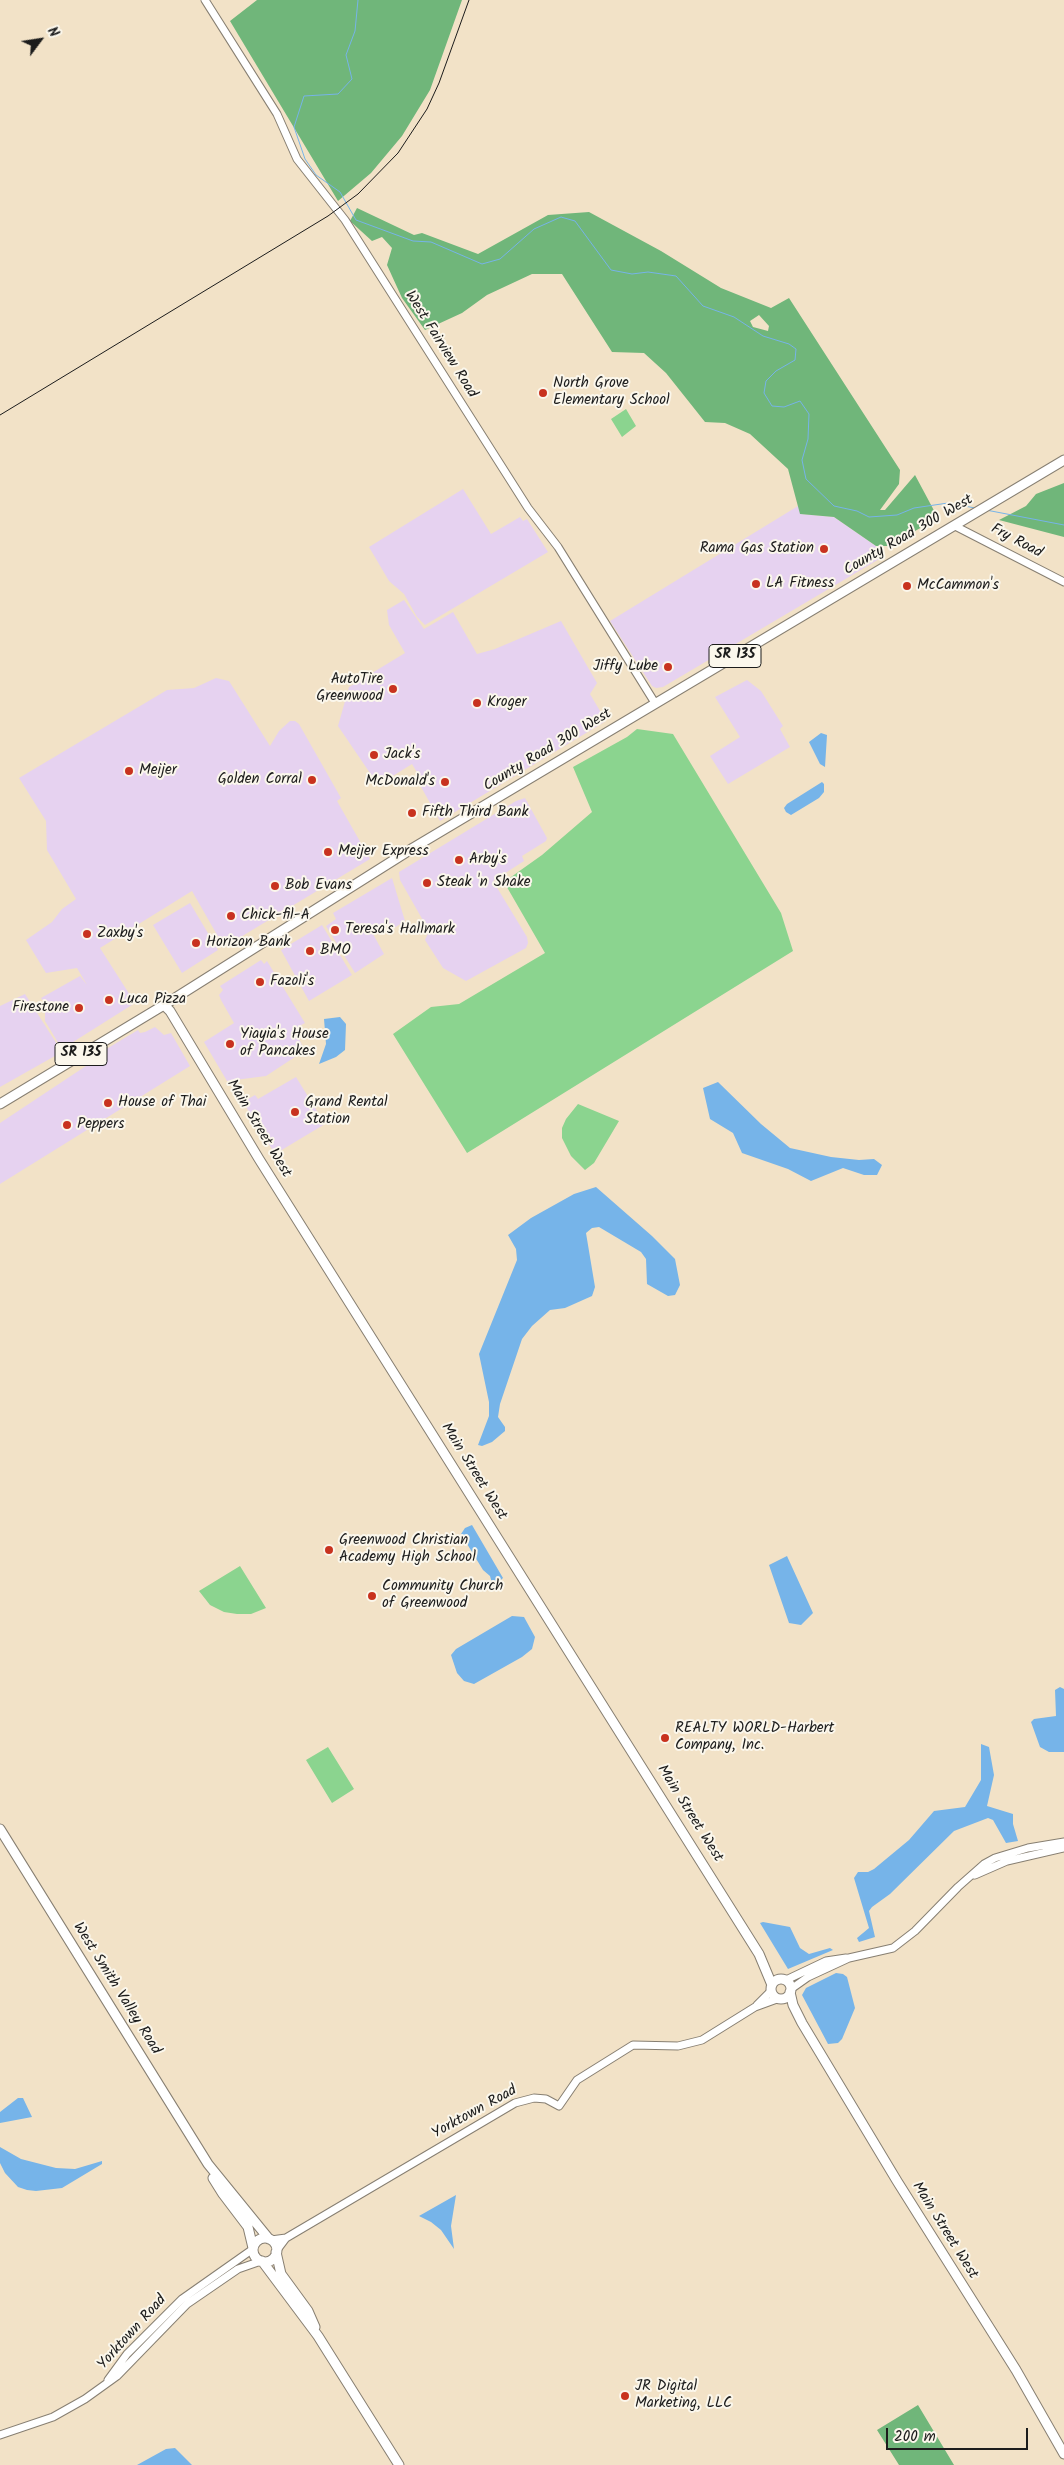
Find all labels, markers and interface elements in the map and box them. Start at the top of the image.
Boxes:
north arrow [15,15,65,65]
text: N [41,23,65,42]
street label: West Fairview Road [400,288,480,402]
place label: North Grove Elementary School [553,375,670,410]
marker: North Grove Elementary School [537,387,549,399]
street label: County Road 300 West [841,492,977,580]
street label: Fry Road [987,521,1045,563]
place label: Rama Gas Station [700,540,814,558]
marker: Rama Gas Station [818,543,830,555]
place label: LA Fitness [766,575,834,593]
place label: McCammon's [917,577,999,595]
marker: LA Fitness [750,578,762,590]
marker: McCammon's [901,580,913,592]
road number: SR 135 [709,644,761,668]
place label: Jiffy Lube [593,658,658,676]
marker: Jiffy Lube [662,661,674,673]
place label: AutoTire Greenwood [316,671,383,706]
marker: AutoTire Greenwood [387,683,399,695]
place label: Kroger [487,694,526,712]
marker: Kroger [471,697,483,709]
street label: County Road 300 West [481,706,615,796]
place label: Jack's [384,746,420,764]
marker: Jack's [368,749,380,761]
place label: Meijer [139,762,177,780]
marker: Meijer [123,765,135,777]
place label: Golden Corral [218,771,302,789]
place label: McDonald's [365,773,435,791]
marker: Golden Corral [306,774,318,786]
marker: McDonald's [439,776,451,788]
place label: Fifth Third Bank [422,804,529,822]
marker: Fifth Third Bank [406,807,418,819]
place label: Meijer Express [338,843,429,861]
marker: Meijer Express [322,846,334,858]
place label: Arby's [469,851,507,869]
marker: Arby's [453,854,465,866]
place label: Steak 'n Shake [437,874,531,892]
place label: Bob Evans [285,877,352,895]
marker: Steak 'n Shake [421,877,433,889]
marker: Bob Evans [269,880,281,892]
place label: Chick-fil-A [241,907,310,925]
marker: Chick-fil-A [225,910,237,922]
place label: Teresa's Hallmark [345,921,455,939]
marker: Teresa's Hallmark [329,924,341,936]
place label: Zaxby's [97,925,143,943]
marker: Zaxby's [81,928,93,940]
place label: Horizon Bank [206,934,290,952]
marker: Horizon Bank [190,937,202,949]
place label: BMO [320,942,351,960]
marker: BMO [304,945,316,957]
place label: Fazoli's [270,973,314,991]
marker: Fazoli's [254,976,266,988]
place label: Luca Pizza [119,991,186,1009]
marker: Luca Pizza [103,994,115,1006]
place label: Firestone [12,999,69,1017]
marker: Firestone [73,1002,85,1014]
place label: Yiayia's House of Pancakes [240,1026,329,1061]
marker: Yiayia's House of Pancakes [224,1038,236,1050]
road number: SR 135 [55,1042,107,1066]
street label: Main Street West [222,1077,294,1181]
place label: House of Thai [118,1094,206,1112]
place label: Grand Rental Station [305,1094,388,1129]
marker: House of Thai [102,1097,114,1109]
marker: Grand Rental Station [289,1106,301,1118]
place label: Peppers [77,1116,124,1134]
marker: Peppers [61,1119,73,1131]
street label: Main Street West [436,1420,510,1524]
place label: Greenwood Christian Academy High School [339,1532,476,1567]
marker: Greenwood Christian Academy High School [323,1544,335,1556]
place label: Community Church of Greenwood [382,1578,503,1613]
marker: Community Church of Greenwood [366,1590,378,1602]
place label: REALTY WORLD-Harbert Company, Inc. [675,1720,834,1755]
marker: REALTY WORLD-Harbert Company, Inc. [659,1732,671,1744]
street label: Main Street West [652,1762,726,1866]
street label: West Smith Valley Road [68,1920,164,2058]
street label: Yorktown Road [429,2082,521,2144]
street label: Main Street West [907,2179,981,2283]
street label: Yorktown Road [95,2292,171,2374]
place label: JR Digital Marketing, LLC [635,2378,732,2413]
marker: JR Digital Marketing, LLC [619,2390,631,2402]
scale bar [889,2418,1032,2450]
text: 200 m [894,2425,936,2449]

